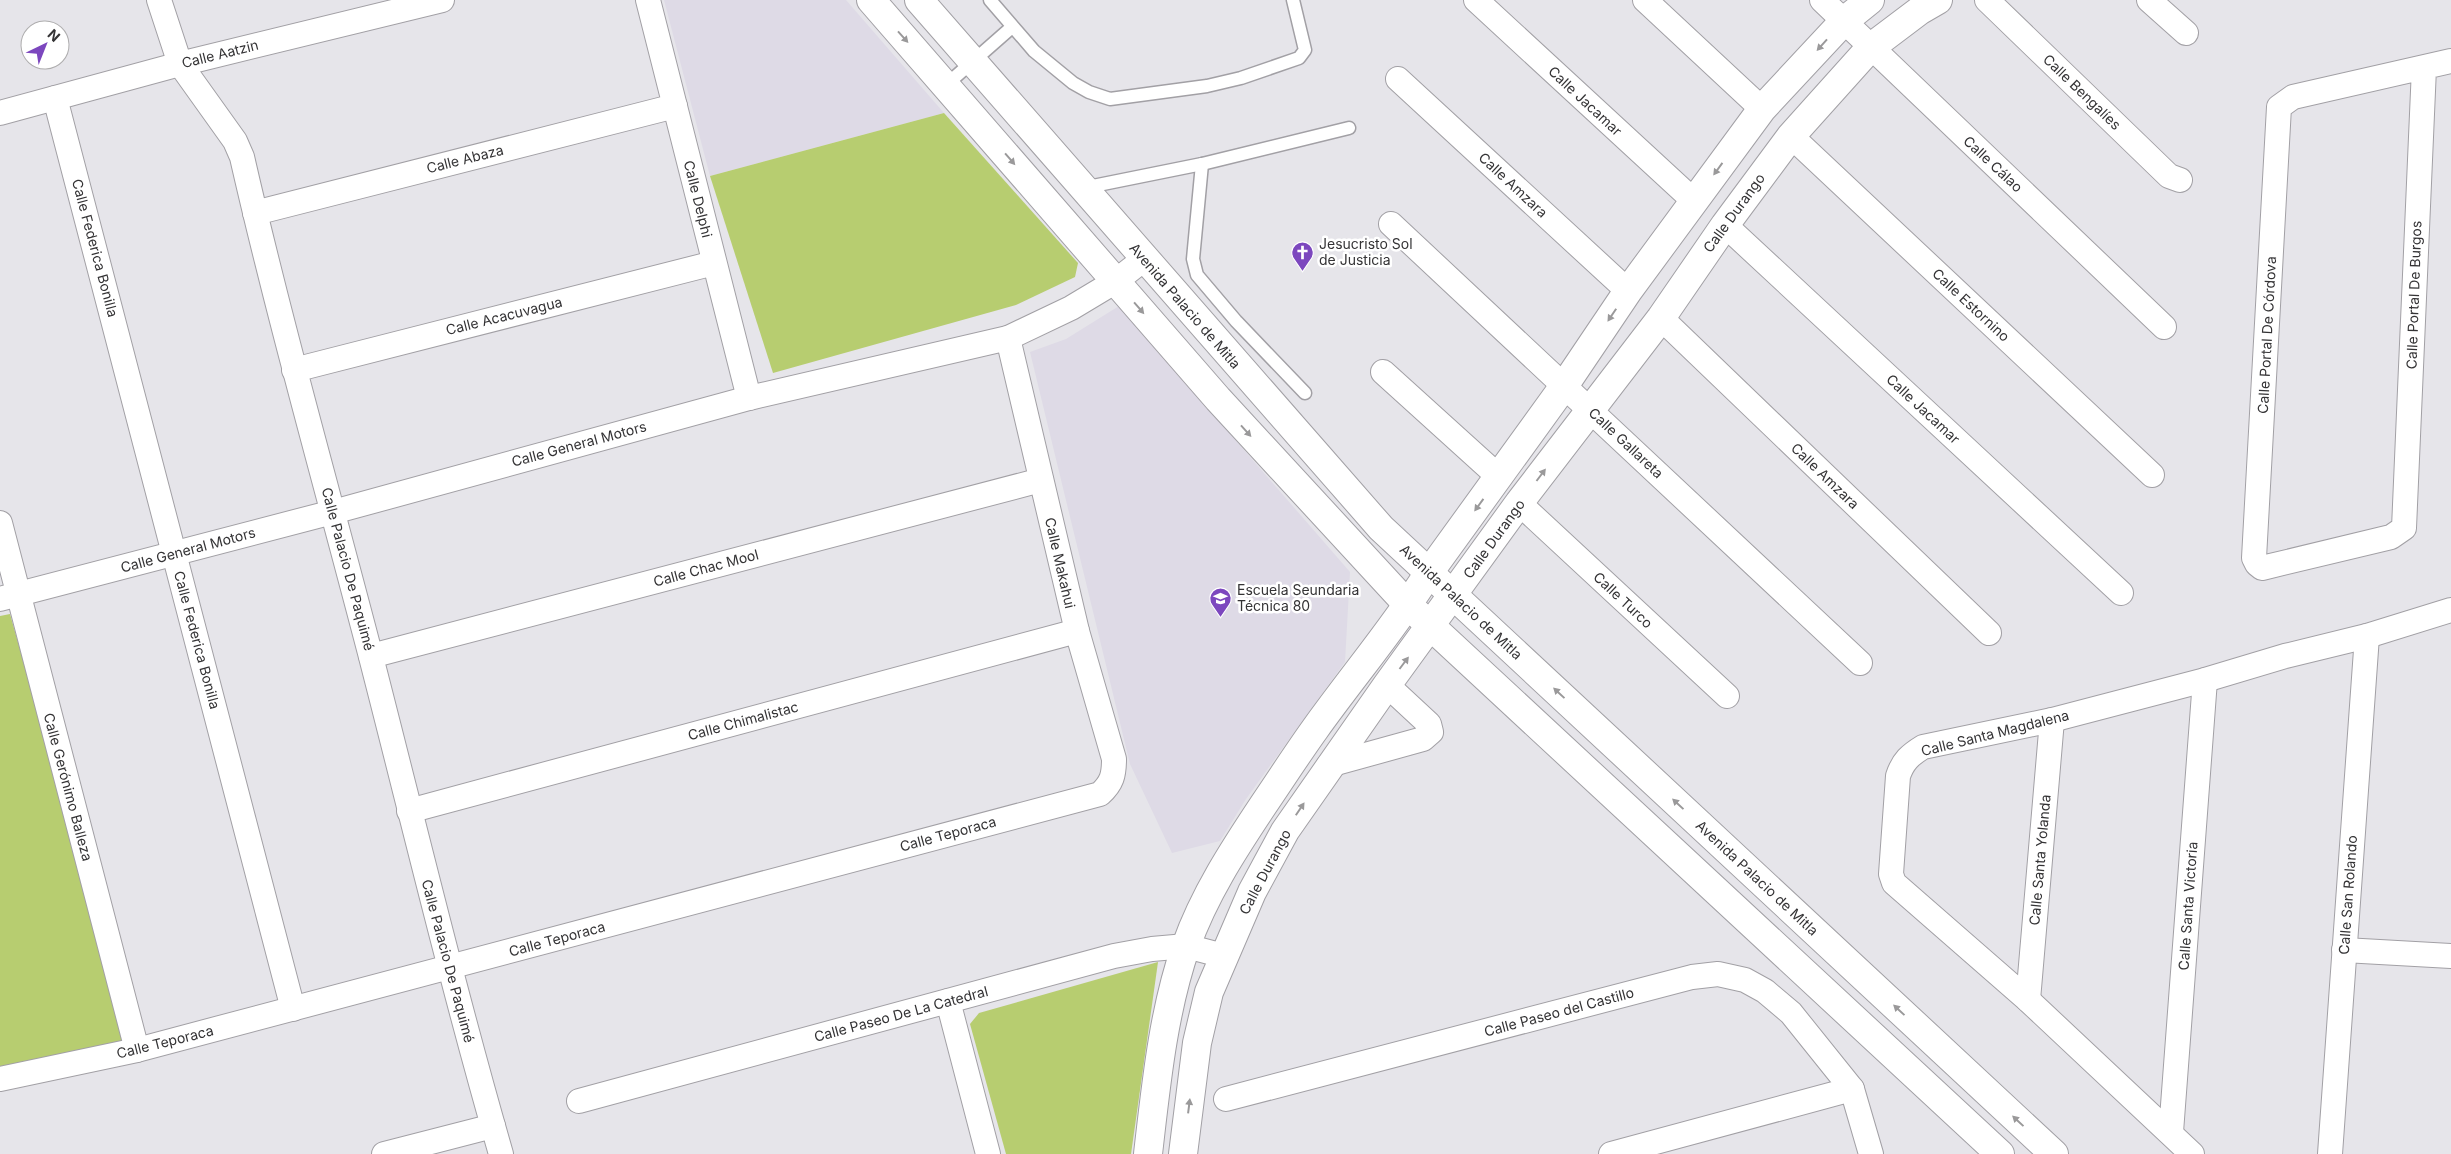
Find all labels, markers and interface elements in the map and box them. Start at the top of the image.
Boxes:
north arrow [20,20,70,70]
text: N [45,25,64,45]
one-way arrow [898,30,909,43]
street label: Calle Aatzin [180,36,260,71]
one-way arrow [1816,39,1828,51]
street label: Calle Bengalíes [2040,50,2125,133]
street label: Calle Jacamar [1545,62,1626,139]
street label: Calle Cálao [1960,132,2026,195]
street label: Calle Abaza [425,141,505,176]
street label: Calle Amzara [1476,149,1551,221]
one-way arrow [1004,153,1015,165]
street label: Calle Delphi [681,159,716,239]
one-way arrow [1713,162,1723,176]
street label: Calle Durango [1699,170,1768,256]
street label: Calle Federica Bonilla [69,177,122,319]
street label: Calle Portal De Burgos [2402,220,2425,370]
place label: Jesucristo Sol de Justicia [1319,235,1413,268]
street label: Avenida Palacio de Mitla [1126,239,1245,372]
church icon: Jesucristo Sol de Justicia [1291,240,1315,271]
street label: Calle Portal De Córdova [2254,256,2279,414]
street label: Calle Estornino [1929,265,2013,345]
street label: Calle Acacuvagua [444,293,564,338]
one-way arrow [1134,302,1145,315]
one-way arrow [1607,308,1617,322]
street label: Calle Jacamar [1883,370,1964,447]
street label: Calle Gallareta [1586,404,1667,481]
street label: Calle General Motors [510,417,648,470]
one-way arrow [1241,424,1252,437]
street label: Calle Amzara [1788,439,1863,512]
one-way arrow [1536,468,1546,481]
street label: Calle Palacio De Paquimé [318,485,378,652]
street label: Calle Durango [1459,496,1528,582]
one-way arrow [1473,498,1484,511]
street label: Calle Makahui [1042,516,1079,610]
street label: Calle General Motors [119,523,257,576]
street label: Avenida Palacio de Mitla [1397,541,1526,663]
street label: Calle Chac Mool [651,545,760,590]
street label: Calle Turco [1590,568,1656,631]
street label: Calle Federica Bonilla [171,569,224,711]
place label: Escuela Seundaria Técnica 80 [1237,581,1359,614]
school or university icon: Escuela Seundaria Técnica 80 [1209,586,1233,617]
one-way arrow [1399,656,1409,669]
one-way arrow [1553,687,1565,699]
street label: Calle Chimalistac [686,698,800,743]
street label: Calle Santa Magdalena [1919,706,2071,759]
street label: Calle Gerónimo Balleza [41,711,96,863]
street label: Calle Santa Yolanda [2025,794,2054,926]
one-way arrow [1672,798,1684,810]
one-way arrow [1295,803,1305,816]
street label: Calle Teporaca [898,812,998,855]
street label: Avenida Palacio de Mitla [1693,817,1822,939]
street label: Calle Durango [1235,826,1294,917]
street label: Calle San Rolando [2335,835,2360,955]
street label: Calle Santa Victoria [2175,841,2200,971]
street label: Calle Palacio De Paquimé [418,877,478,1044]
street label: Calle Teporaca [507,917,607,960]
street label: Calle Paseo De La Catedral [812,982,990,1045]
street label: Calle Paseo del Castillo [1482,983,1636,1040]
one-way arrow [1894,1004,1906,1016]
street label: Calle Teporaca [115,1021,215,1062]
one-way arrow [1185,1097,1193,1113]
one-way arrow [2012,1115,2024,1127]

